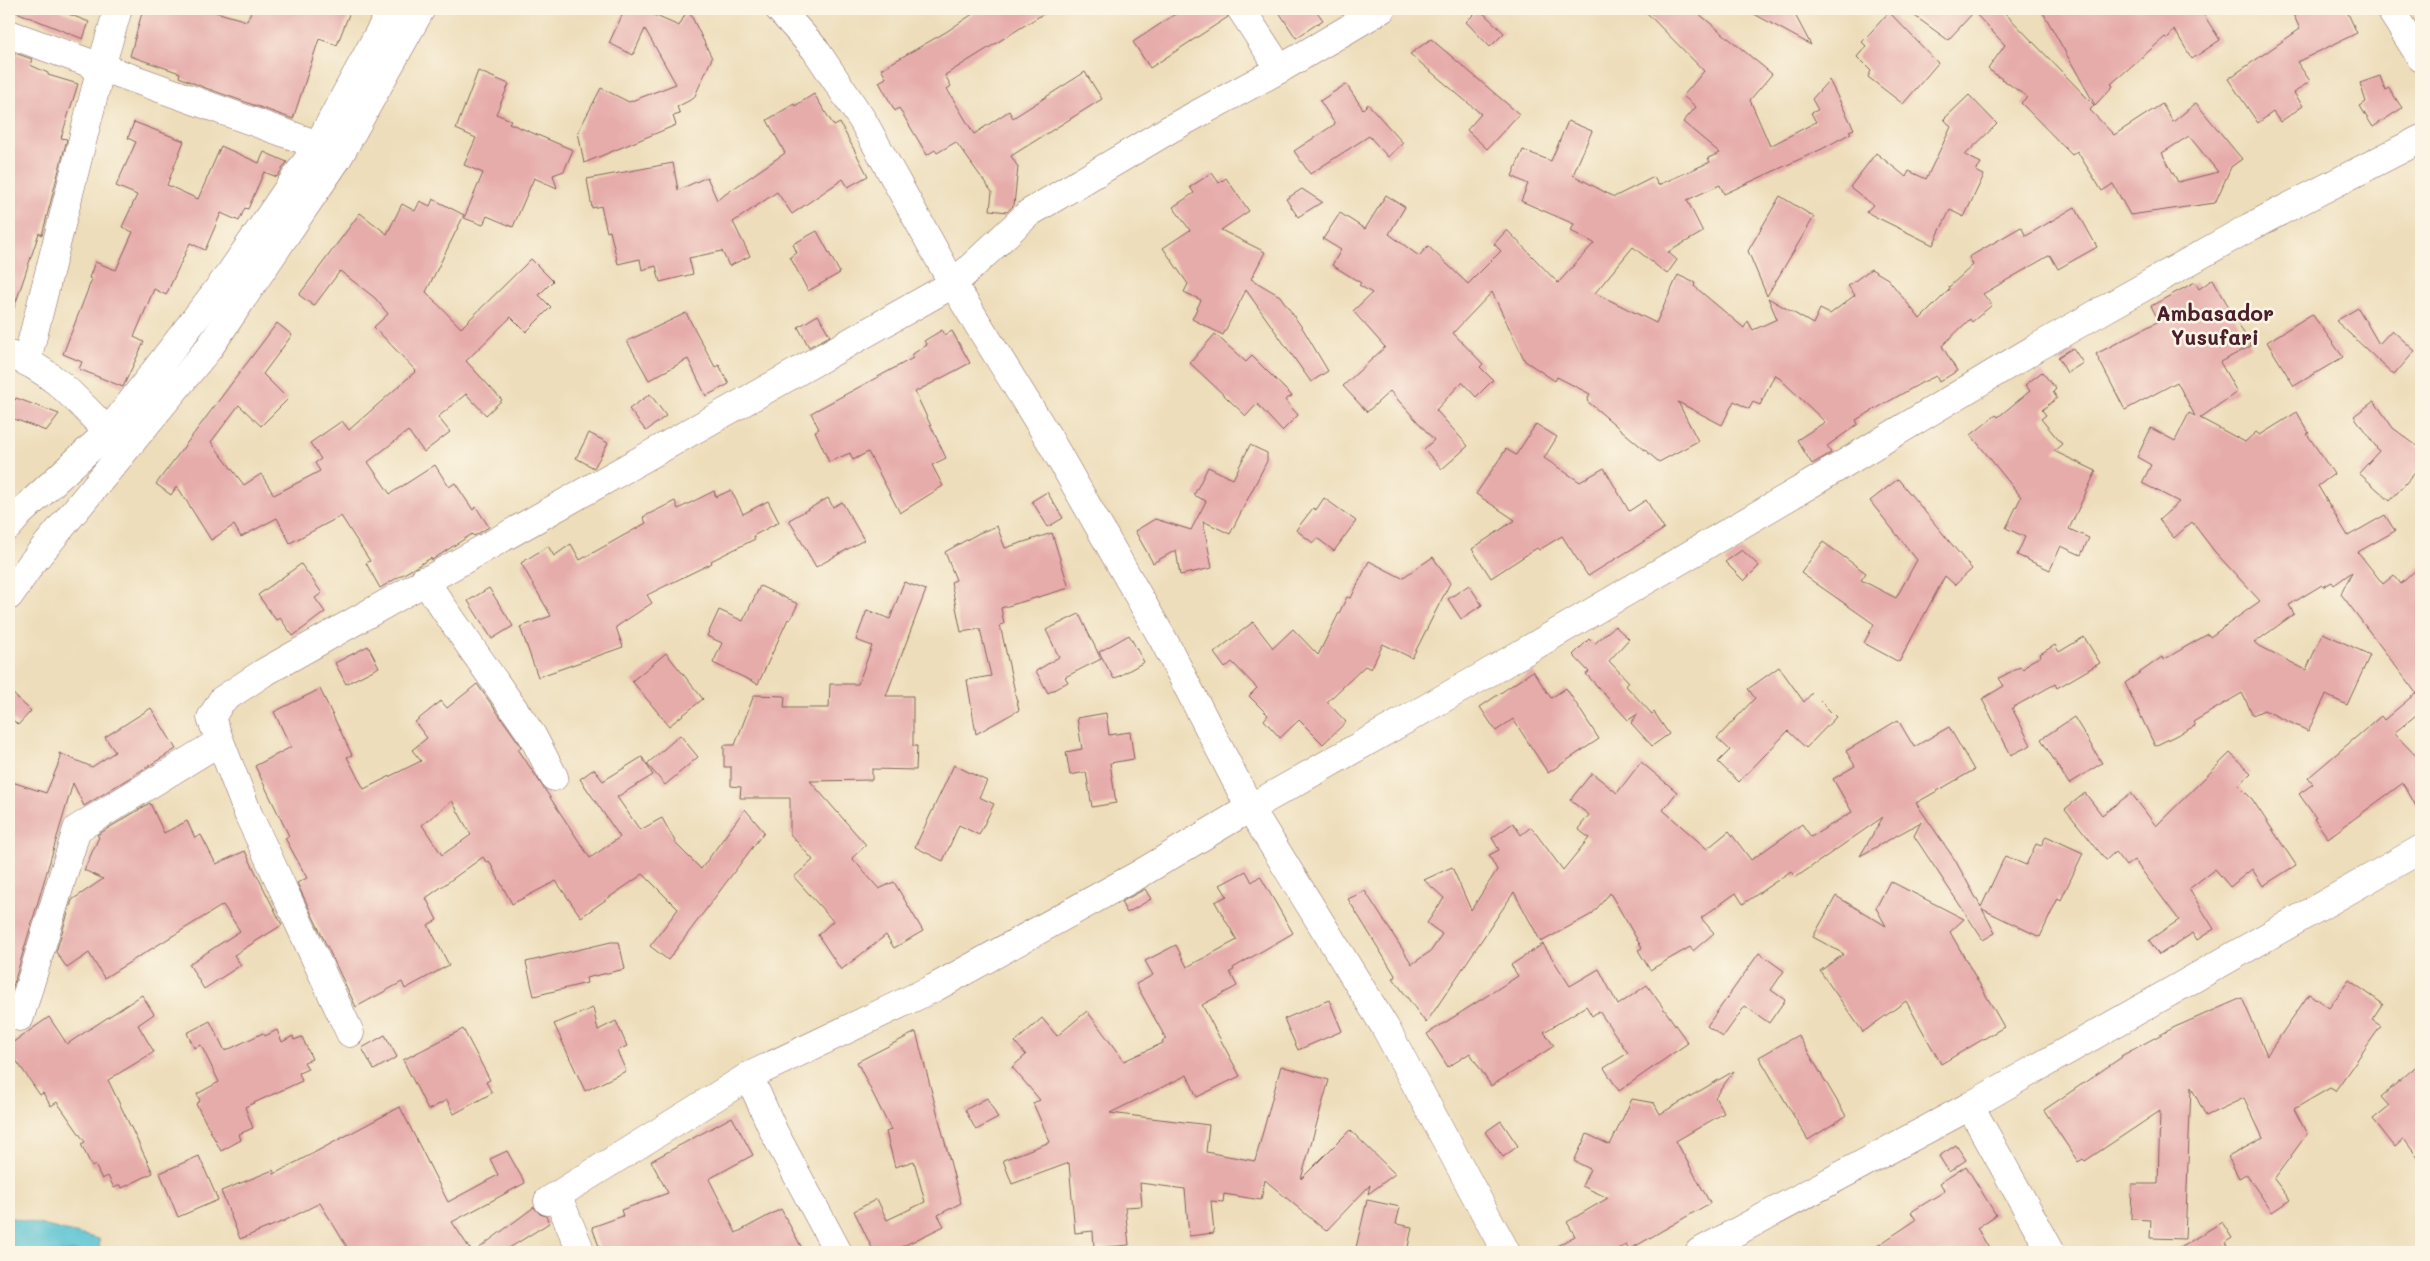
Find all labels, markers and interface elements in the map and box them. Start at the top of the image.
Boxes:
district label: Ambasador Yusufari [2156,299,2274,350]

